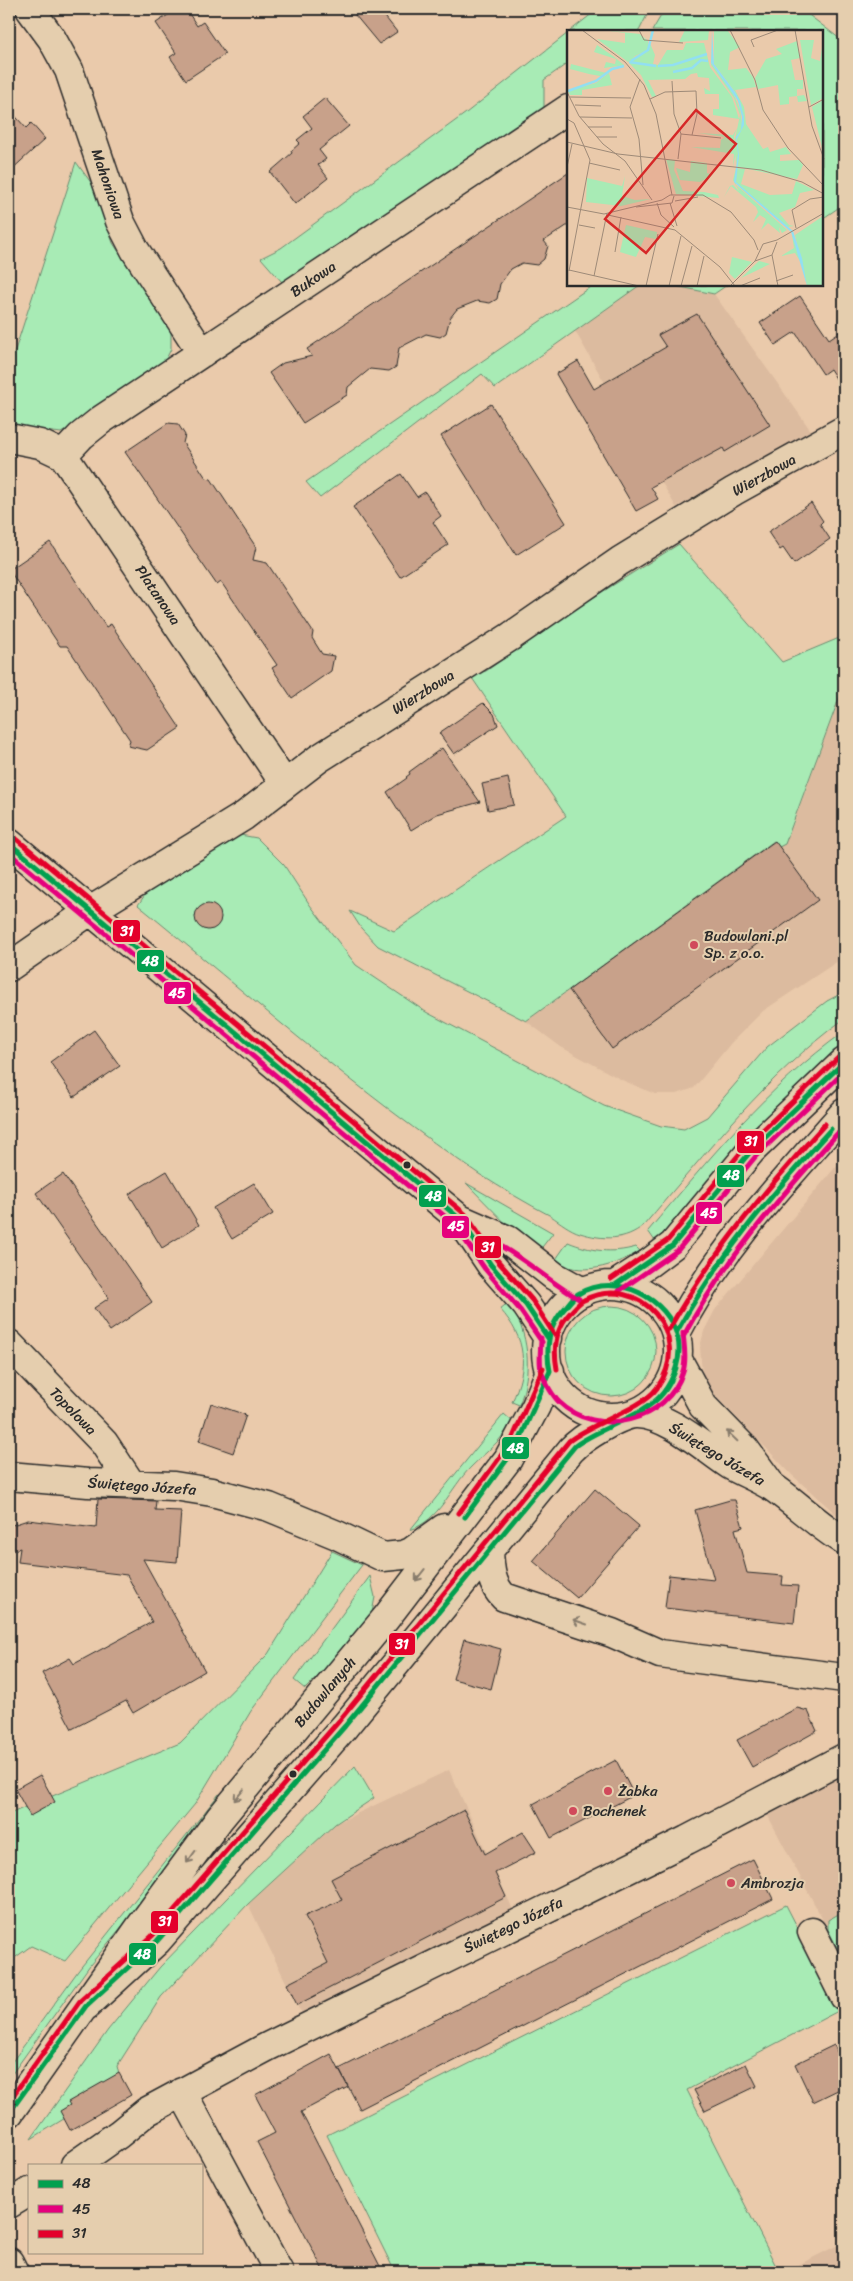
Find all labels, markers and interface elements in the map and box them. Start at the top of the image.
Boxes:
inset map [567,30,823,286]
street label: Mahoniowa [84,145,132,223]
street label: Bukowa [285,254,342,304]
street label: Wierzbowa [727,446,801,503]
street label: Platanowa [128,559,188,631]
street label: Wierzbowa [386,662,460,722]
line badge: 31 [112,919,141,943]
text: 31 [119,919,134,944]
place label: Budowlani.pl Sp. z o.o. [704,923,789,966]
marker: Budowlani.pl Sp. z o.o. [688,939,700,951]
line badge: 48 [136,949,165,973]
text: 48 [140,949,159,974]
line badge: 45 [163,981,192,1005]
text: 45 [167,981,186,1006]
text: 31 [743,1129,758,1154]
line badge: 31 [736,1130,765,1154]
unlabelled marker [402,1160,412,1170]
text: 48 [721,1163,740,1188]
line badge: 48 [716,1164,745,1188]
line badge: 48 [418,1184,447,1208]
text: 48 [423,1184,442,1209]
line badge: 45 [695,1201,723,1225]
text: 45 [699,1201,718,1226]
text: 45 [446,1214,465,1239]
line badge: 45 [441,1215,470,1239]
line badge: 31 [474,1235,502,1259]
text: 31 [480,1235,495,1260]
street label: Topolowa [43,1380,103,1442]
street label: Świętego Józefa [664,1415,771,1493]
one-way arrow [726,1430,739,1442]
line badge: 48 [501,1436,530,1460]
text: 48 [505,1436,524,1461]
street label: Świętego Józefa [87,1469,197,1503]
one-way arrow [415,1568,426,1581]
one-way arrow [573,1617,589,1626]
line badge: 31 [388,1632,416,1656]
text: 31 [394,1632,409,1657]
street label: Budowlanych [287,1650,363,1733]
unlabelled marker [288,1769,298,1779]
place label: Żabka [618,1778,658,1804]
marker: Żabka [602,1785,614,1797]
one-way arrow [234,1788,245,1801]
place label: Bochenek [583,1798,648,1824]
marker: Bochenek [567,1805,579,1817]
one-way arrow [186,1850,197,1863]
place label: Ambrozja [740,1870,804,1896]
marker: Ambrozja [725,1877,737,1889]
street label: Świętego Józefa [459,1889,568,1960]
text: 31 [157,1909,172,1934]
line badge: 31 [150,1910,179,1934]
line badge: 48 [128,1942,157,1966]
text: 48 [132,1942,151,1967]
legend [28,2164,202,2254]
text: 48 [72,2170,90,2196]
text: 45 [72,2196,91,2222]
text: 31 [72,2220,87,2246]

